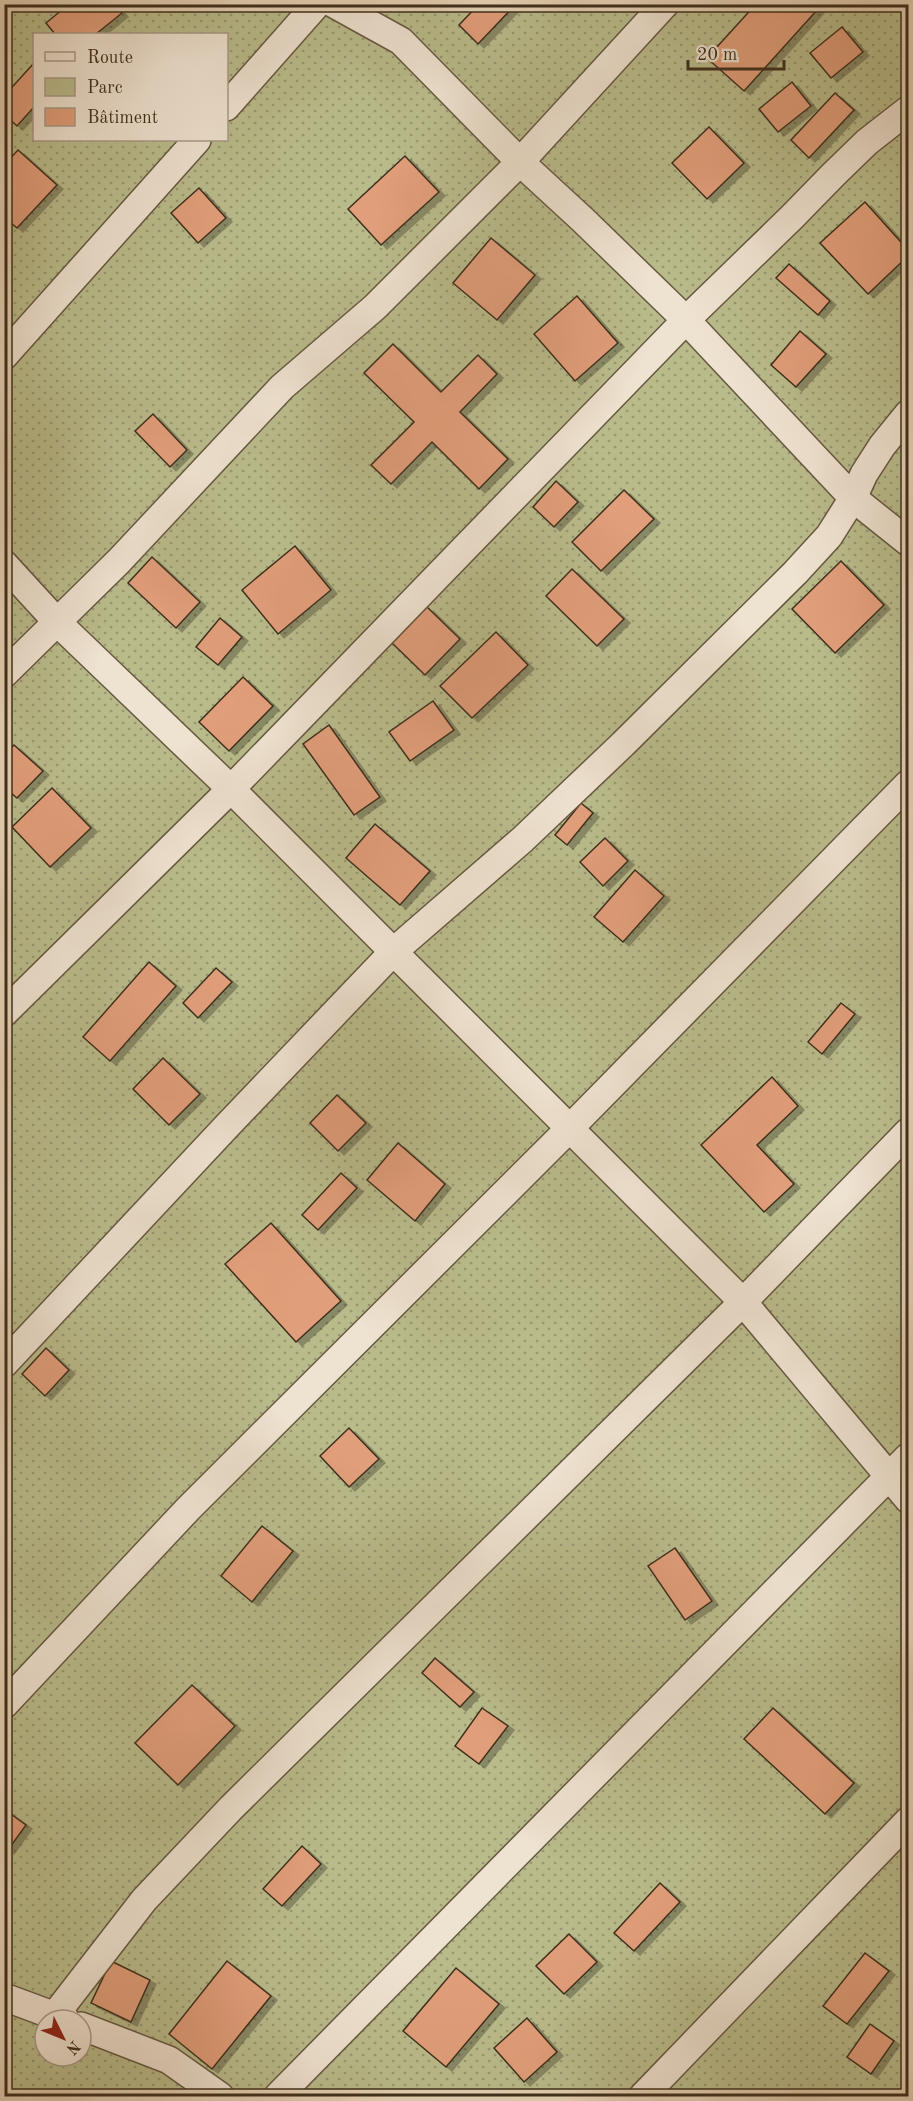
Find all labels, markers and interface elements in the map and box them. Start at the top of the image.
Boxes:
legend [33,33,228,141]
scale bar [688,33,784,71]
text: 20 m [697,46,737,64]
text: Route [87,49,133,67]
text: Parc [87,79,123,97]
text: Bâtiment [87,109,158,127]
north arrow [33,2008,93,2068]
text: N [62,2037,83,2057]

